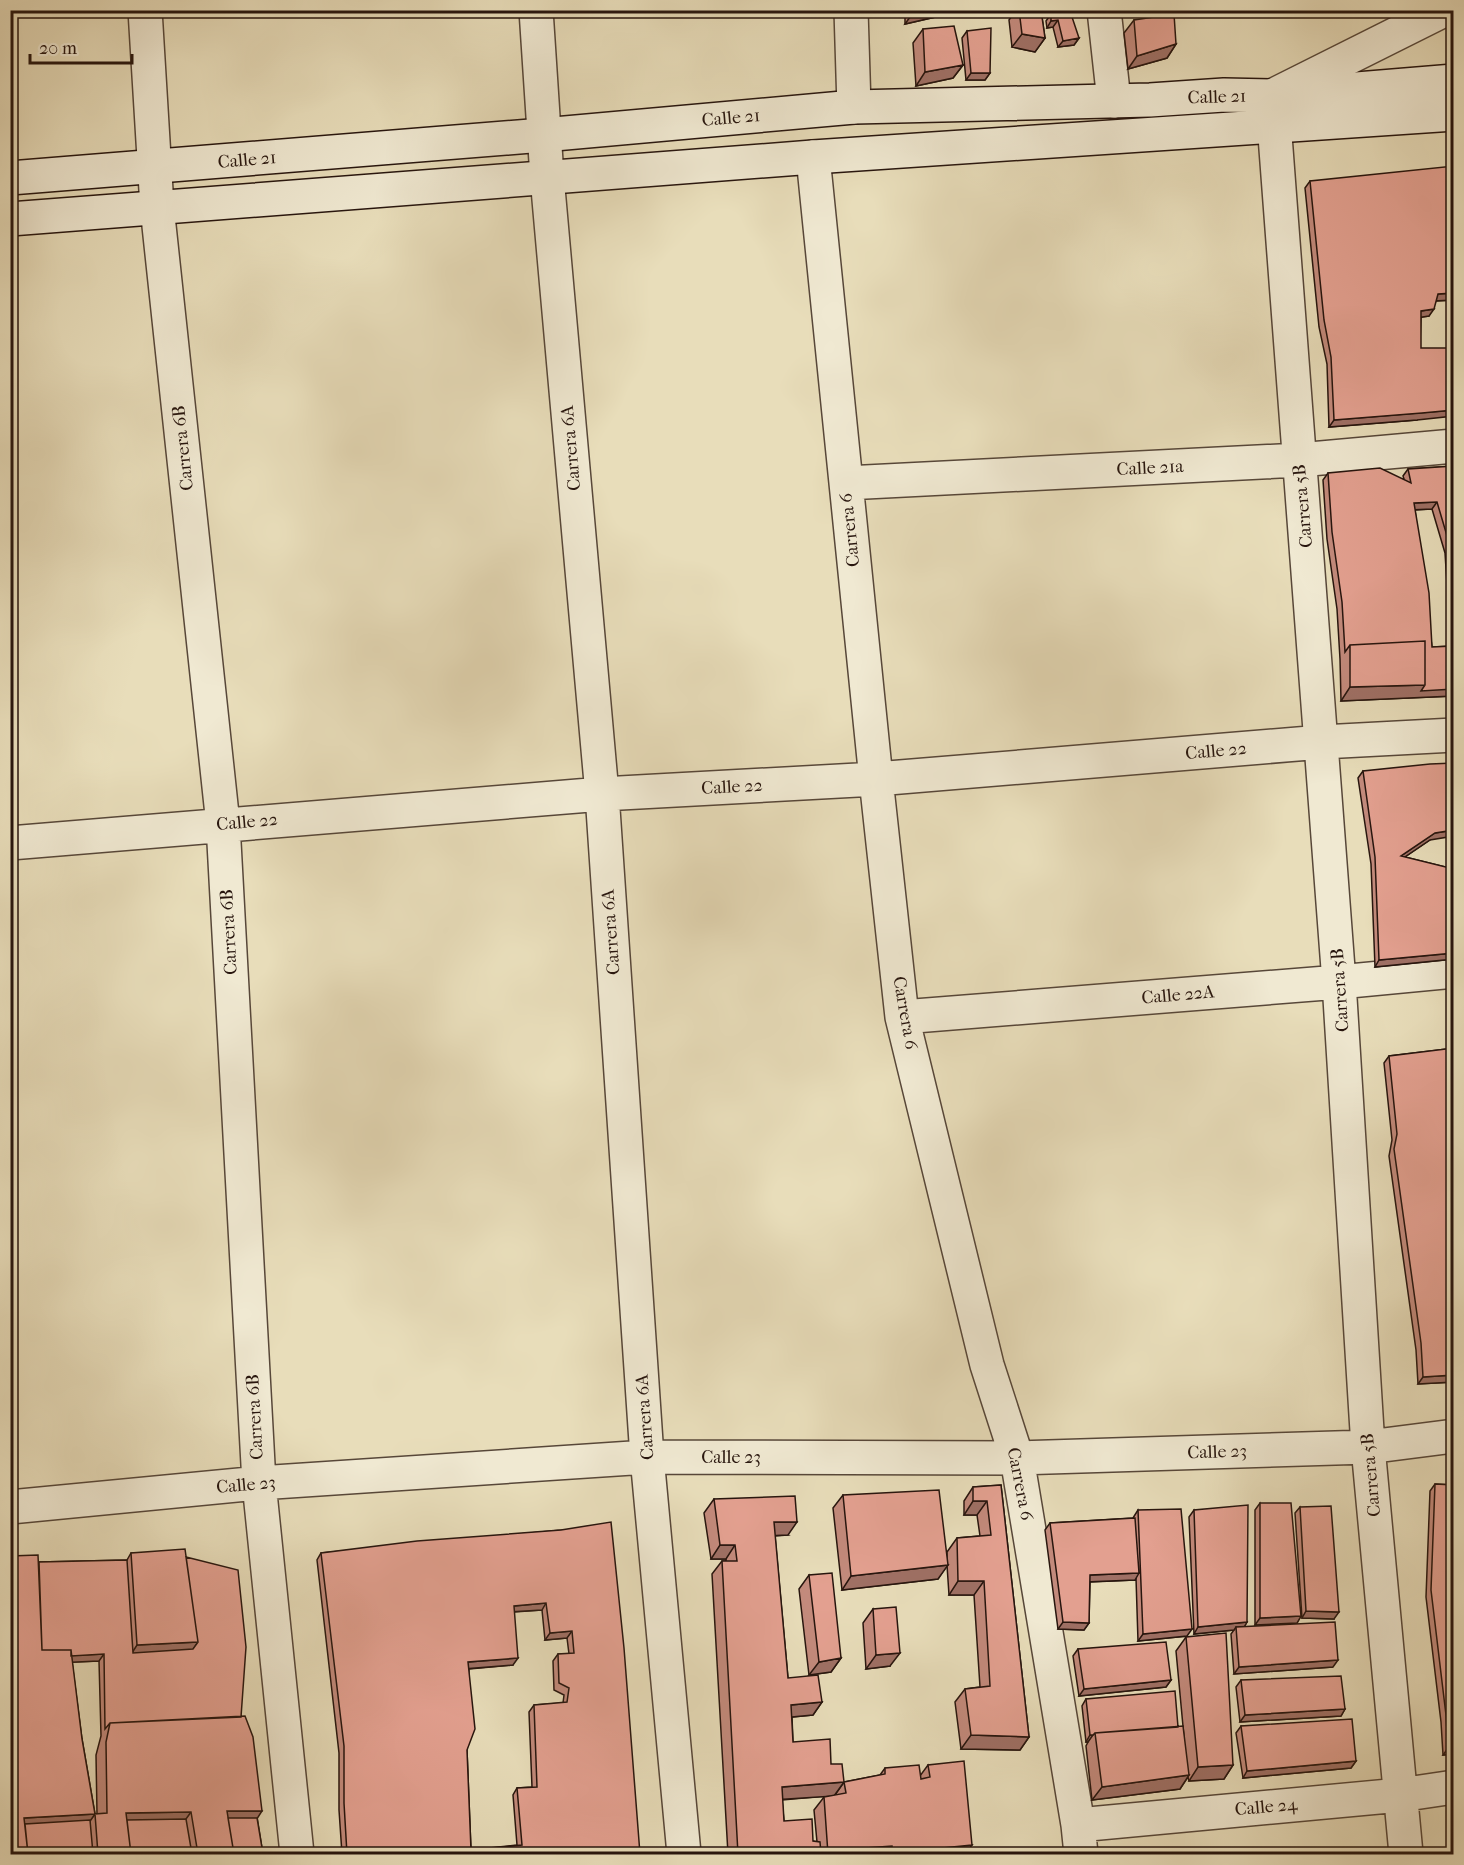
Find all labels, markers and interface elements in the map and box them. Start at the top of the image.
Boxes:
scale bar [30,27,132,65]
text: 20 m [39,38,77,59]
street label: Calle 21 [1187,85,1247,109]
street label: Calle 21 [701,105,761,131]
street label: Calle 21 [217,147,277,173]
street label: Carrera 6B [168,404,198,492]
street label: Carrera 6A [557,404,585,492]
street label: Calle 21a [1116,456,1185,480]
street label: Carrera 5B [1289,463,1317,549]
street label: Carrera 6 [836,492,864,568]
street label: Calle 22 [1184,738,1248,764]
street label: Calle 22 [701,775,763,799]
street label: Calle 22 [215,809,279,835]
street label: Carrera 6A [598,888,624,976]
street label: Carrera 6B [216,889,242,975]
street label: Carrera 5B [1327,947,1353,1033]
street label: Carrera 6 [888,975,922,1052]
street label: Calle 22A [1141,981,1216,1009]
street label: Carrera 6A [632,1373,658,1461]
street label: Carrera 6B [242,1374,268,1460]
street label: Carrera 5B [1357,1432,1385,1518]
street label: Calle 23 [1187,1440,1247,1464]
street label: Carrera 6 [1003,1446,1037,1523]
street label: Calle 23 [701,1447,761,1468]
street label: Calle 23 [215,1472,277,1498]
street label: Calle 24 [1234,1794,1299,1820]

